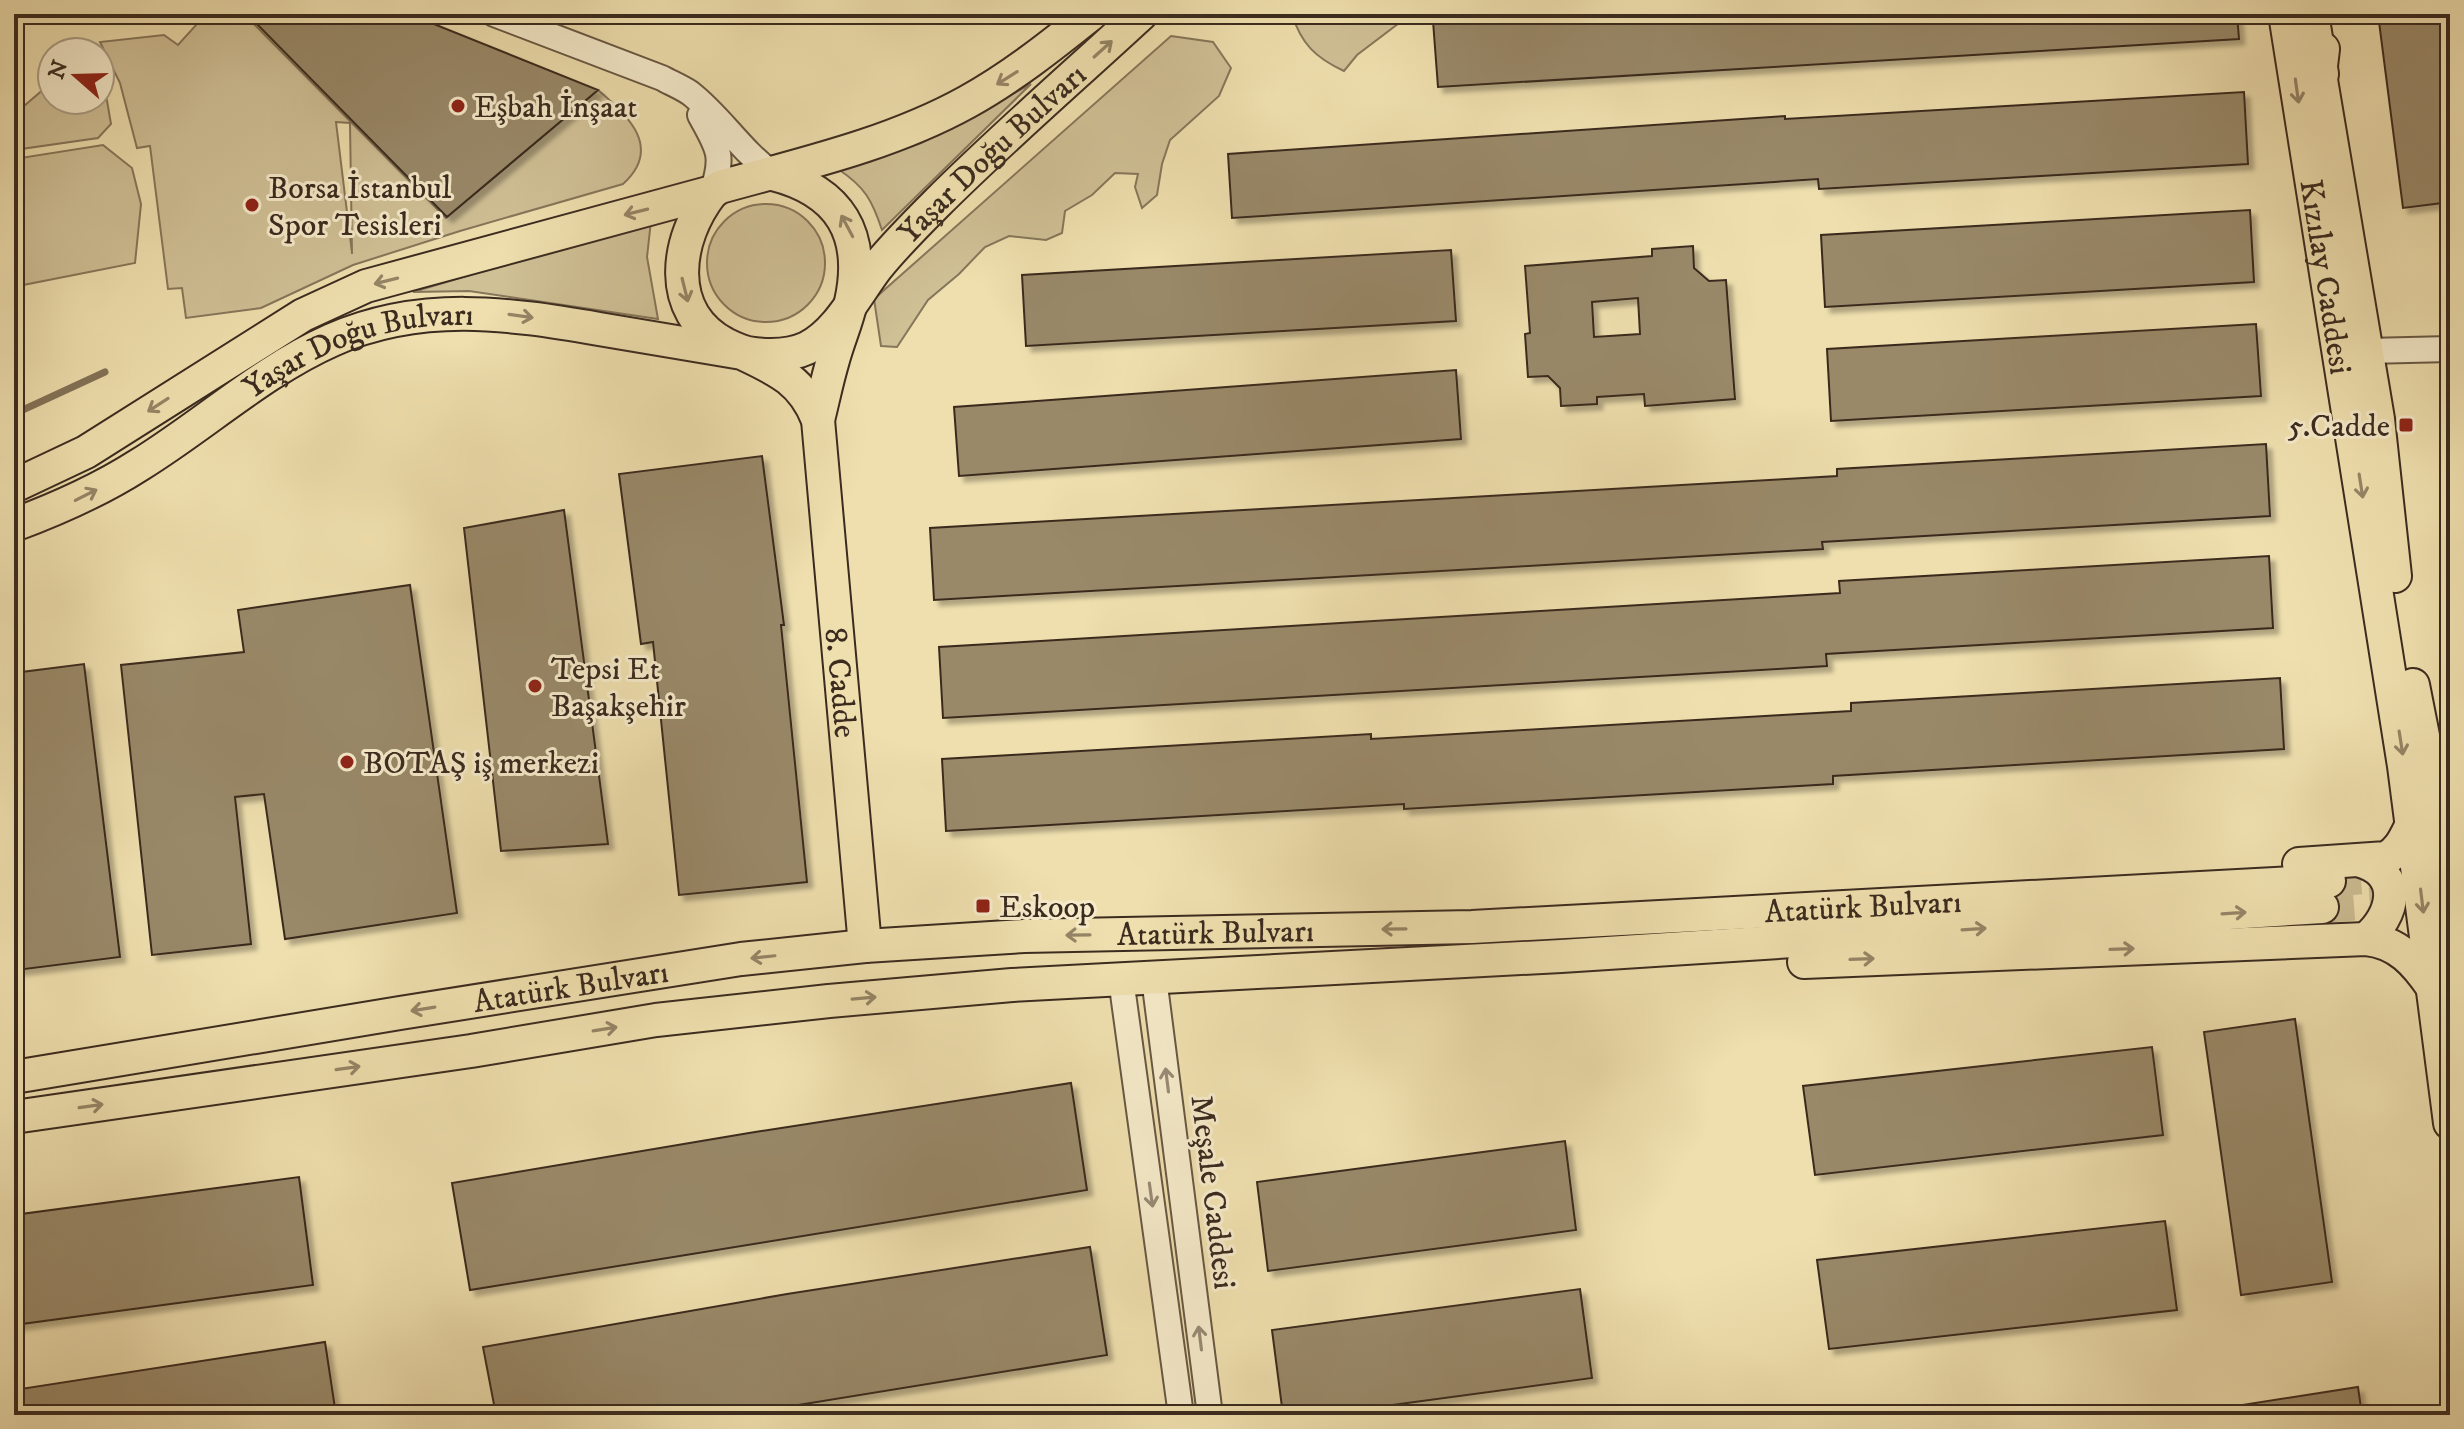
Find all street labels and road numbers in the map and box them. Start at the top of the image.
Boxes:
street label: Yaşar Doğu Bulvarı [890,56,1096,253]
street label: Kızılay Caddesi [2289,177,2360,377]
street label: Yaşar Doğu Bulvarı [236,296,474,408]
street label: 8. Cadde [815,626,864,740]
street label: Atatürk Bulvarı [1763,883,1963,933]
street label: Atatürk Bulvarı [1116,912,1315,956]
street label: Atatürk Bulvarı [470,953,671,1023]
street label: Meşale Caddesi [1180,1093,1244,1291]

